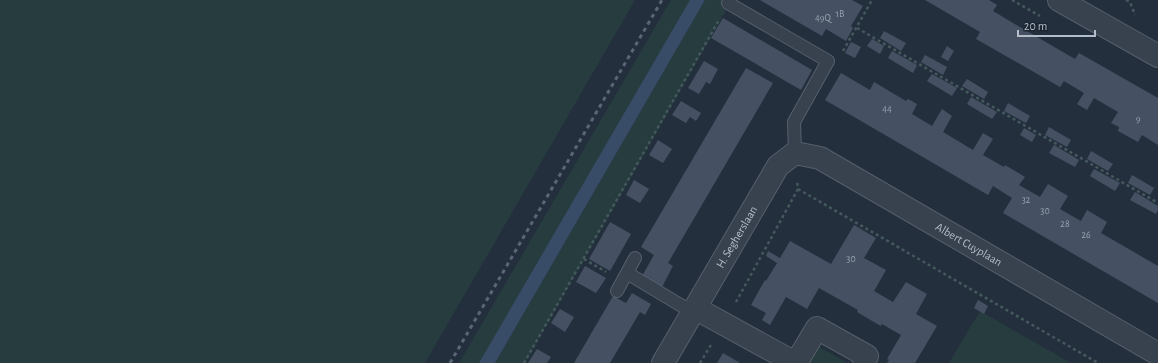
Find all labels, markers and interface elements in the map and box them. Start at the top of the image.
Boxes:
house number: 1B [836,9,844,19]
scale bar [1018,12,1095,38]
house number: 49Q [815,13,833,23]
text: 20 m [1024,20,1047,32]
house number: 44 [882,104,892,114]
house number: 9 [1136,114,1141,124]
house number: 32 [1022,195,1031,205]
street label: H. Segherslaan [714,204,759,270]
house number: 30 [1040,206,1050,216]
house number: 28 [1060,219,1070,229]
street label: Albert Cuyplaan [933,220,1004,268]
house number: 26 [1081,230,1091,240]
house number: 30 [846,254,856,264]

